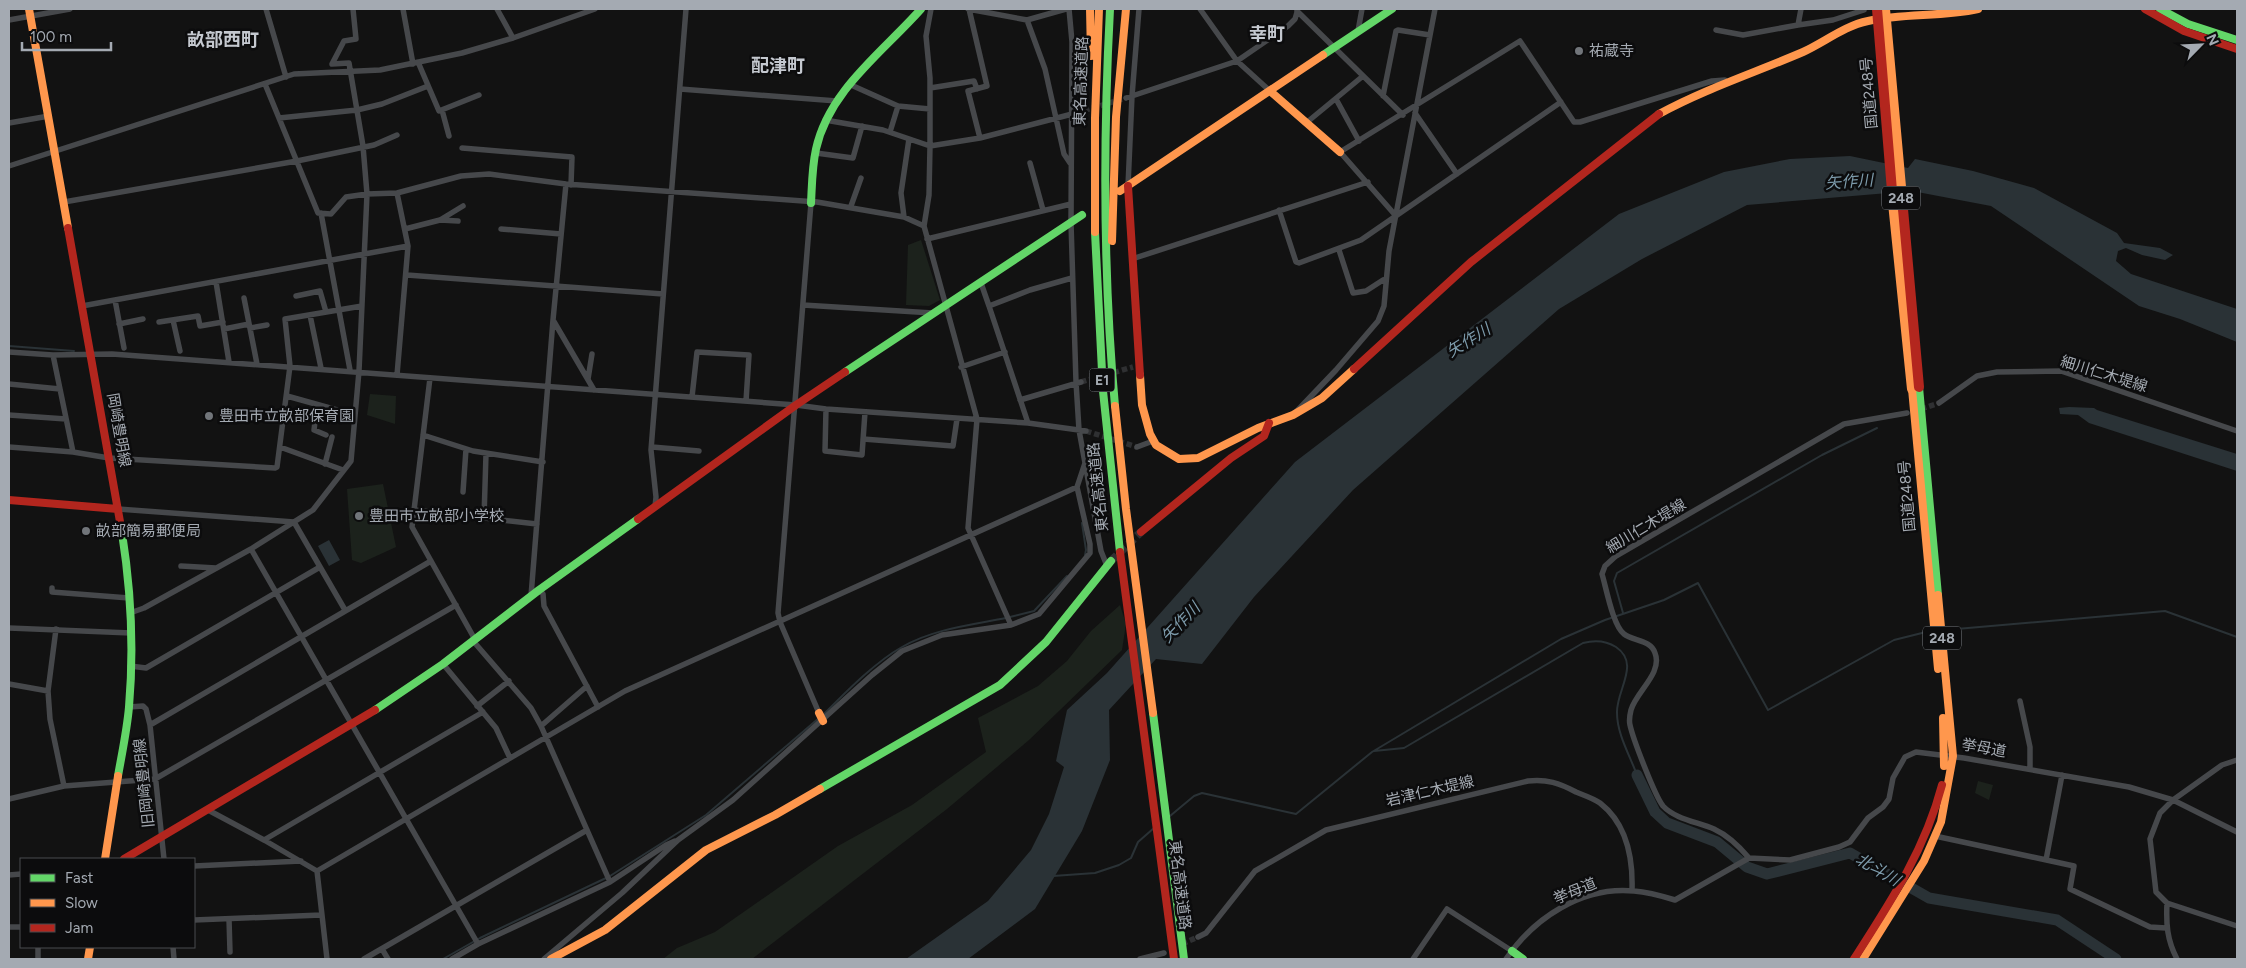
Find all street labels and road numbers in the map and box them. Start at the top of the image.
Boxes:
street label: 東名高速道路 [1070,36,1092,126]
street label: 国道248号 [1857,56,1881,130]
road number: 248 [1882,187,1920,210]
street label: 細川仁木堤線 [2058,352,2150,396]
road number: E1 [1090,368,1114,392]
street label: 岡崎豊明線 [104,391,134,469]
street label: 東名高速道路 [1084,441,1112,533]
street label: 国道248号 [1895,459,1919,533]
street label: 細川仁木堤線 [1603,495,1689,557]
road number: 248 [1923,626,1961,650]
street label: 挙母道 [1960,735,2008,761]
street label: 旧岡崎豊明線 [130,737,158,829]
street label: 岩津仁木堤線 [1384,772,1476,810]
street label: 東名高速道路 [1166,839,1194,931]
street label: 挙母道 [1551,874,1599,908]

